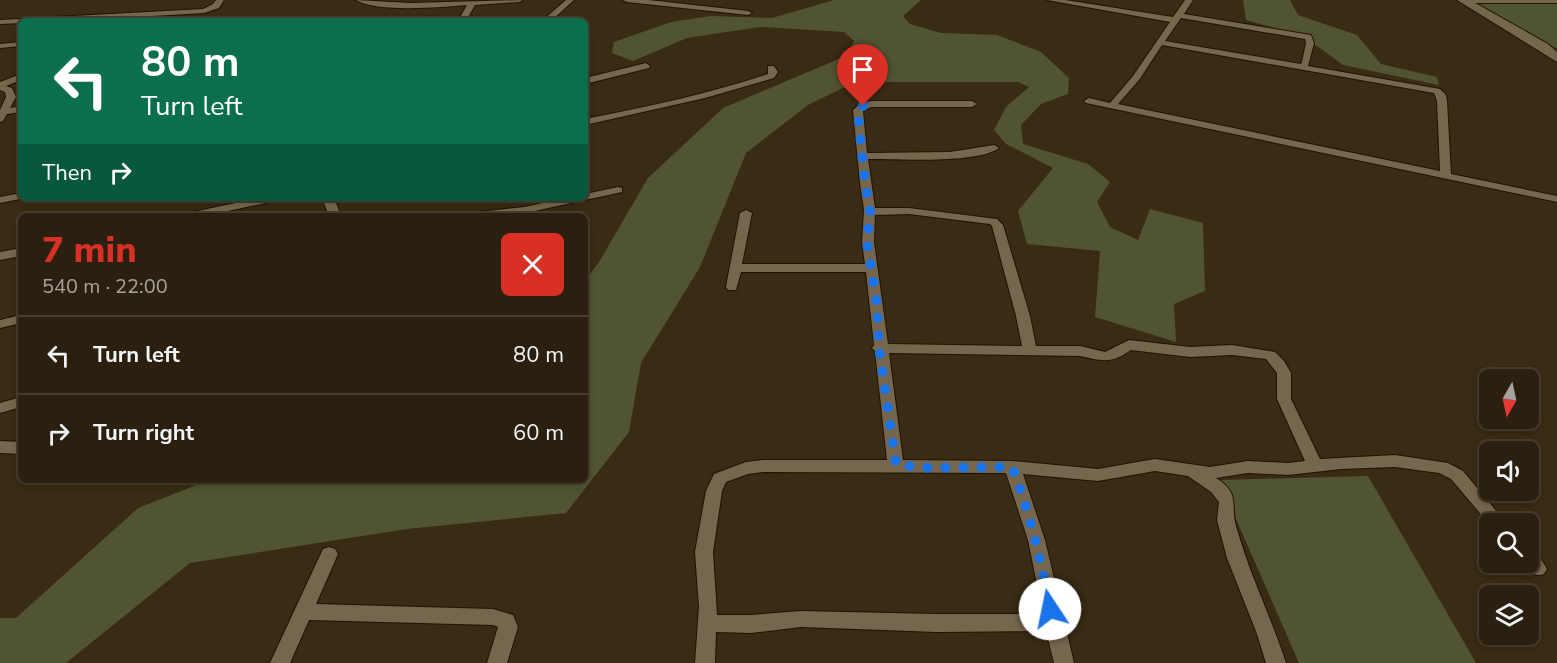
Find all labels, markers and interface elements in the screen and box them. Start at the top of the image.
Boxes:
text: 80 m [141,34,240,91]
icon: left [42,42,120,120]
pin [837,44,888,106]
icon: arrive [846,53,879,86]
text: Turn left [141,88,242,125]
icon: right [104,156,137,189]
text: Then [42,158,92,188]
text: 7 min [42,226,137,275]
button: close [501,233,564,296]
text: 540 m · 22:00 [42,273,168,300]
icon: left [42,339,75,372]
text: Turn left [93,340,180,370]
text: 80 m [513,340,564,370]
north arrow [1479,369,1539,429]
map controls [1479,369,1539,645]
icon: right [42,417,75,450]
text: Turn right [93,418,194,448]
text: 60 m [513,418,564,448]
button: sound [1479,441,1539,501]
button: search [1479,513,1539,573]
position arrow [1018,577,1082,641]
button: layers [1479,585,1539,645]

